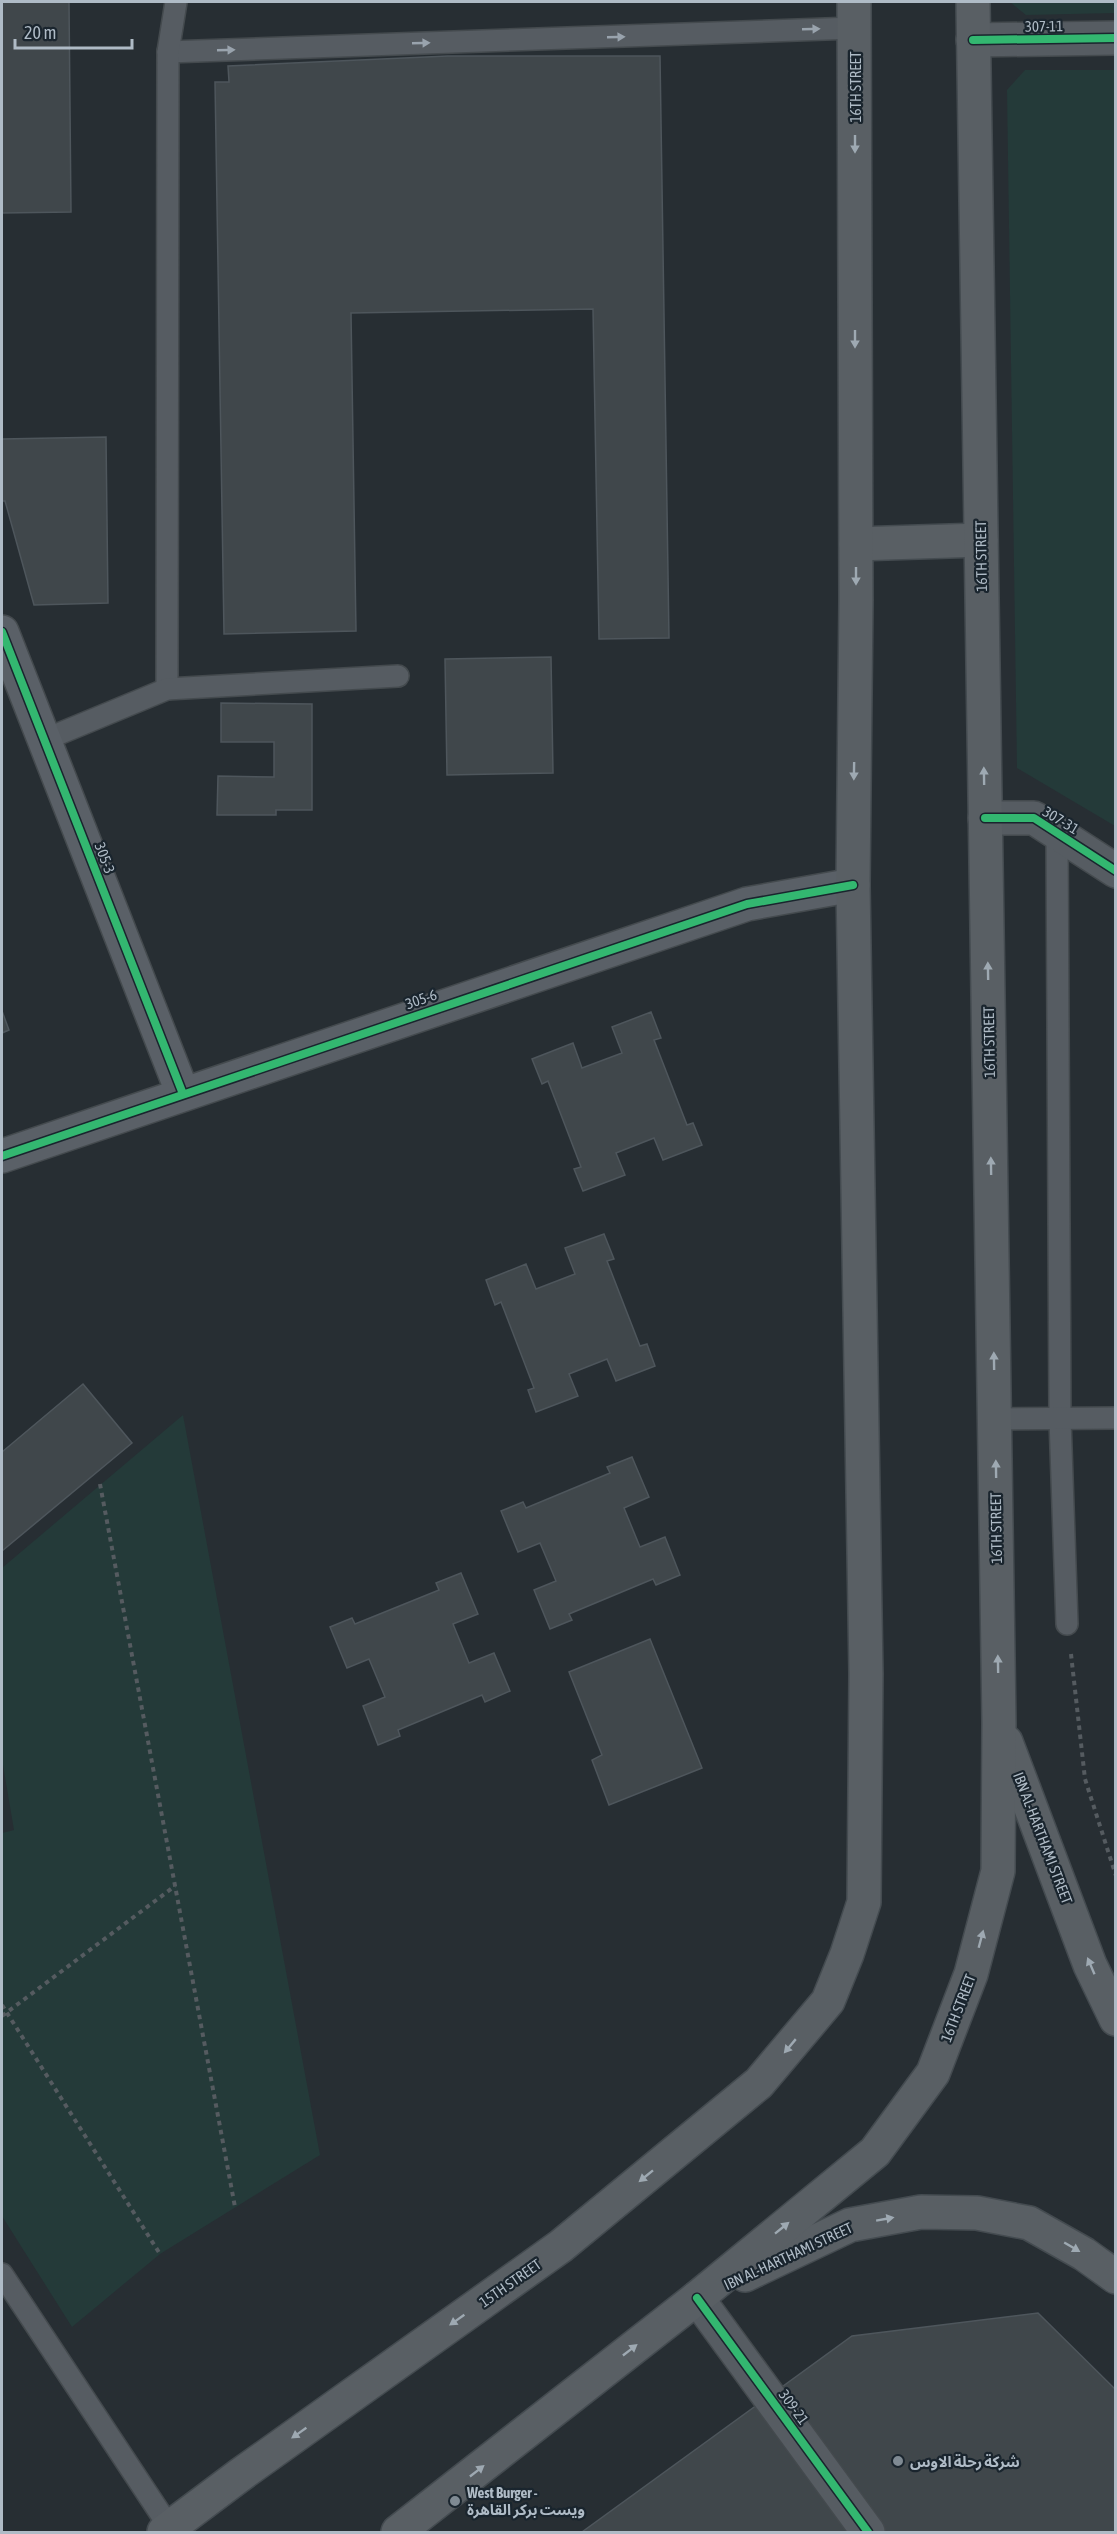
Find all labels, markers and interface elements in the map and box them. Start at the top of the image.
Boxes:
scale bar [15,12,132,50]
street label: 307-11 [1025,17,1063,35]
text: 20 m [24,22,56,43]
one-way arrow [801,25,820,34]
one-way arrow [606,32,625,41]
one-way arrow [411,38,430,48]
one-way arrow [217,45,236,54]
street label: 16TH STREET [847,51,864,123]
one-way arrow [850,134,860,153]
one-way arrow [851,329,860,348]
street label: 16TH STREET [972,520,990,592]
one-way arrow [851,566,861,585]
one-way arrow [850,761,859,780]
one-way arrow [980,766,989,785]
street label: 307-31 [1040,803,1082,837]
street label: 305-3 [91,840,119,876]
one-way arrow [983,961,992,980]
street label: 305-6 [403,986,439,1012]
street label: 16TH STREET [980,1006,998,1078]
one-way arrow [986,1156,996,1175]
one-way arrow [989,1351,999,1370]
one-way arrow [991,1460,1000,1479]
street label: 16TH STREET [987,1492,1005,1564]
one-way arrow [994,1655,1003,1674]
street label: IBN AL-HARTHAMI STREET [1010,1770,1076,1907]
one-way arrow [976,1929,986,1948]
one-way arrow [1086,1957,1095,1975]
street label: 16TH STREET [937,1971,979,2044]
one-way arrow [784,2038,797,2053]
one-way arrow [638,2170,654,2183]
one-way arrow [876,2214,895,2223]
street label: IBN AL-HARTHAMI STREET [721,2219,855,2293]
one-way arrow [774,2222,789,2235]
one-way arrow [1064,2242,1081,2252]
street label: 15TH STREET [476,2255,544,2310]
one-way arrow [450,2314,466,2326]
one-way arrow [623,2345,638,2357]
street label: 309-21 [776,2386,812,2428]
one-way arrow [291,2427,307,2439]
place label: شركة رحلة الاوس [910,2453,1020,2471]
marker: شركة رحلة الاوس [891,2454,905,2468]
one-way arrow [469,2464,485,2477]
place label: West Burger - ويست بركر القاهرة [466,2484,585,2519]
marker: West Burger - ويست بركر القاهرة [448,2494,462,2508]

